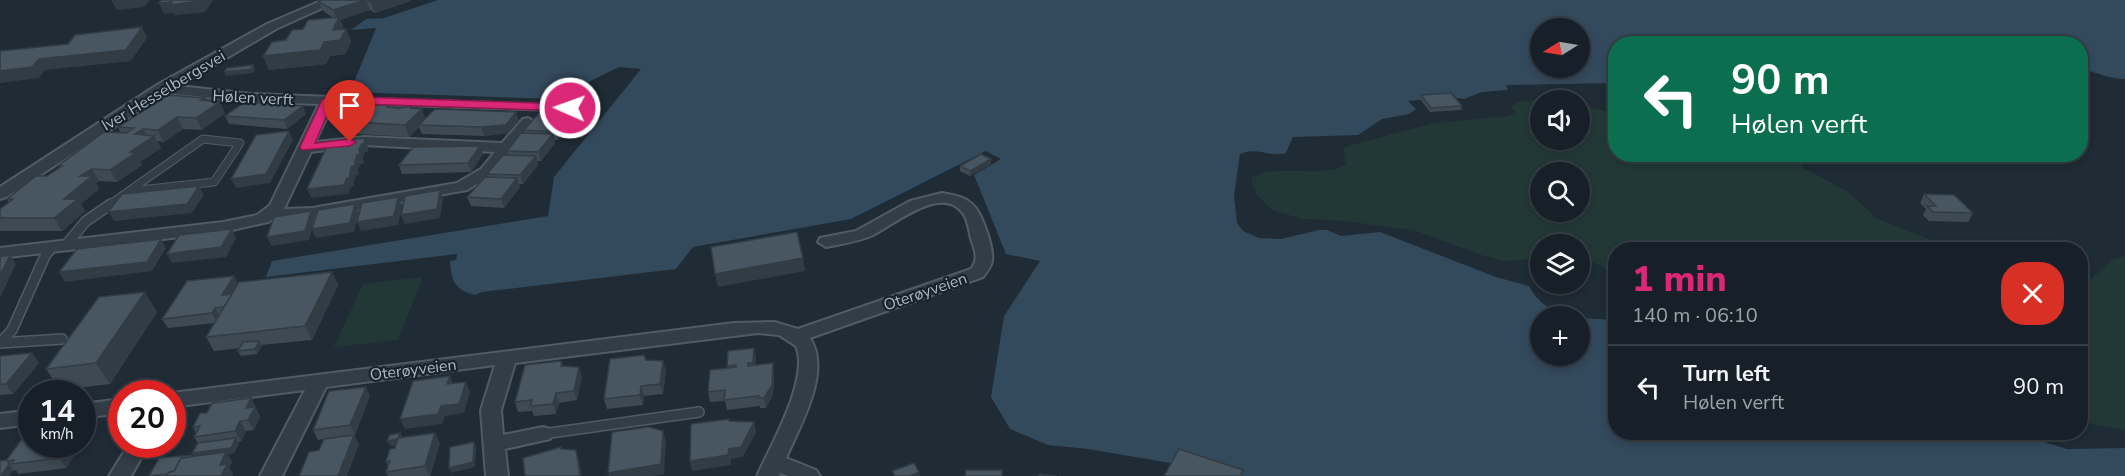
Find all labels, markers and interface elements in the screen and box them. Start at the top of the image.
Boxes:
north arrow [1530,18,1590,78]
map controls [1530,18,1590,366]
street label: Iver Hesselbergsvei [98,45,229,136]
text: 90 m [1731,52,1830,109]
icon: left [1632,60,1710,138]
position arrow [538,76,602,140]
pin [324,80,375,142]
street label: Hølen verft [212,85,294,111]
icon: arrive [333,89,366,122]
button: sound [1530,90,1590,150]
text: Hølen verft [1731,106,1867,143]
button: search [1530,162,1590,222]
button: layers [1530,234,1590,294]
text: 1 min [1632,255,1727,304]
button: close [2001,262,2064,325]
street label: Oterøyveien [881,267,970,317]
text: 140 m · 06:10 [1632,302,1758,329]
button: + [1530,306,1590,366]
street label: Oterøyveien [369,354,458,386]
text: Turn left [1683,359,1770,389]
icon: left [1632,371,1665,404]
text: 90 m [2013,372,2064,402]
speed limit sign: 20 [108,380,186,458]
text: Hølen verft [1683,389,1784,416]
text: 14 [39,391,75,432]
text: km/h [40,424,74,444]

